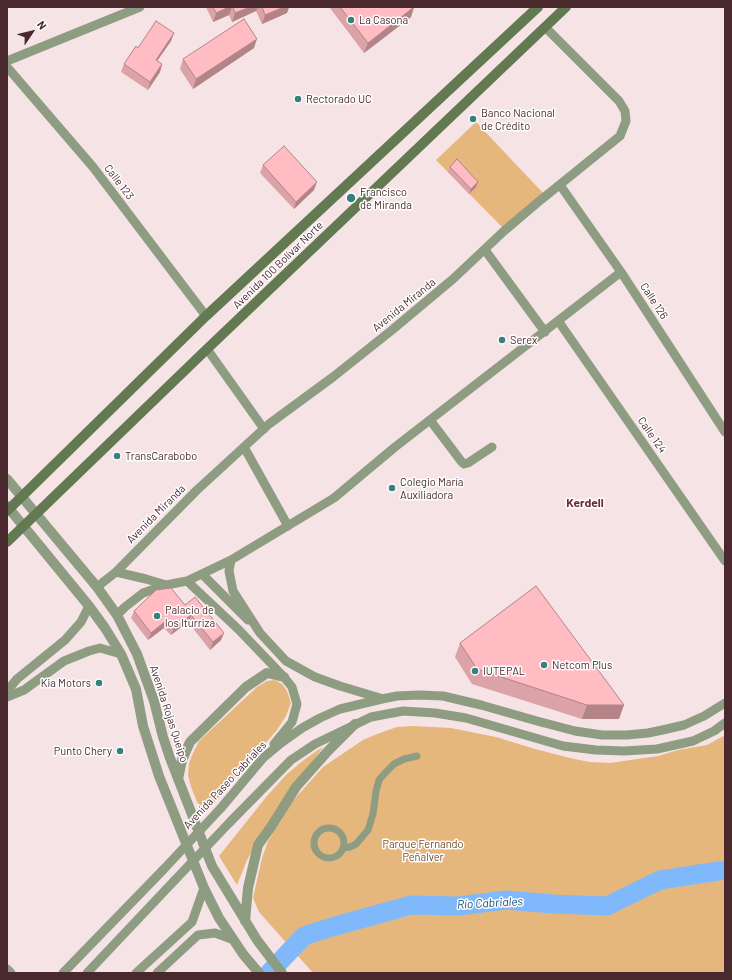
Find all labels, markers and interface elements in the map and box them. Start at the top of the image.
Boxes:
north arrow [12,12,52,52]
place label: La Casona [359,13,408,27]
marker: La Casona [346,15,356,25]
text: N [35,18,50,32]
place label: Rectorado UC [306,92,372,106]
marker: Rectorado UC [293,94,303,104]
place label: Banco Nacional de Crédito [481,106,555,132]
marker: Banco Nacional de Crédito [468,114,478,124]
street label: Calle 123 [101,162,137,202]
place label: Francisco de Miranda [360,185,412,211]
marker: Francisco de Miranda [345,192,357,204]
street label: Avenida 100 Bolívar Norte [230,218,326,312]
street label: Avenida Miranda [370,275,438,335]
street label: Calle 126 [637,280,671,322]
place label: Serex [510,333,537,347]
marker: Serex [497,335,507,345]
street label: Calle 124 [635,414,669,456]
place label: TransCarabobo [125,449,197,463]
marker: TransCarabobo [112,451,122,461]
place label: Colegio María Auxiliadora [400,475,463,501]
street label: Avenida Miranda [124,482,188,546]
marker: Colegio María Auxiliadora [387,483,397,493]
district label: Kerdell [566,496,604,510]
place label: Palacio de los Iturriza [165,603,215,629]
marker: Palacio de los Iturriza [152,611,162,621]
place label: Netcom Plus [552,658,612,672]
marker: Netcom Plus [539,660,549,670]
street label: Avenida Rojas Queipo [147,664,191,764]
place label: IUTEPAL [483,664,525,678]
marker: IUTEPAL [470,666,480,676]
place label: Kia Motors [41,676,91,690]
marker: Kia Motors [94,678,104,688]
street label: Avenida Paseo Cabriales [181,738,269,832]
place label: Punto Chery [54,744,112,758]
marker: Punto Chery [115,746,125,756]
park label: Parque Fernando Peñalver [382,837,464,863]
water label: Río Cabriales [457,894,523,912]

